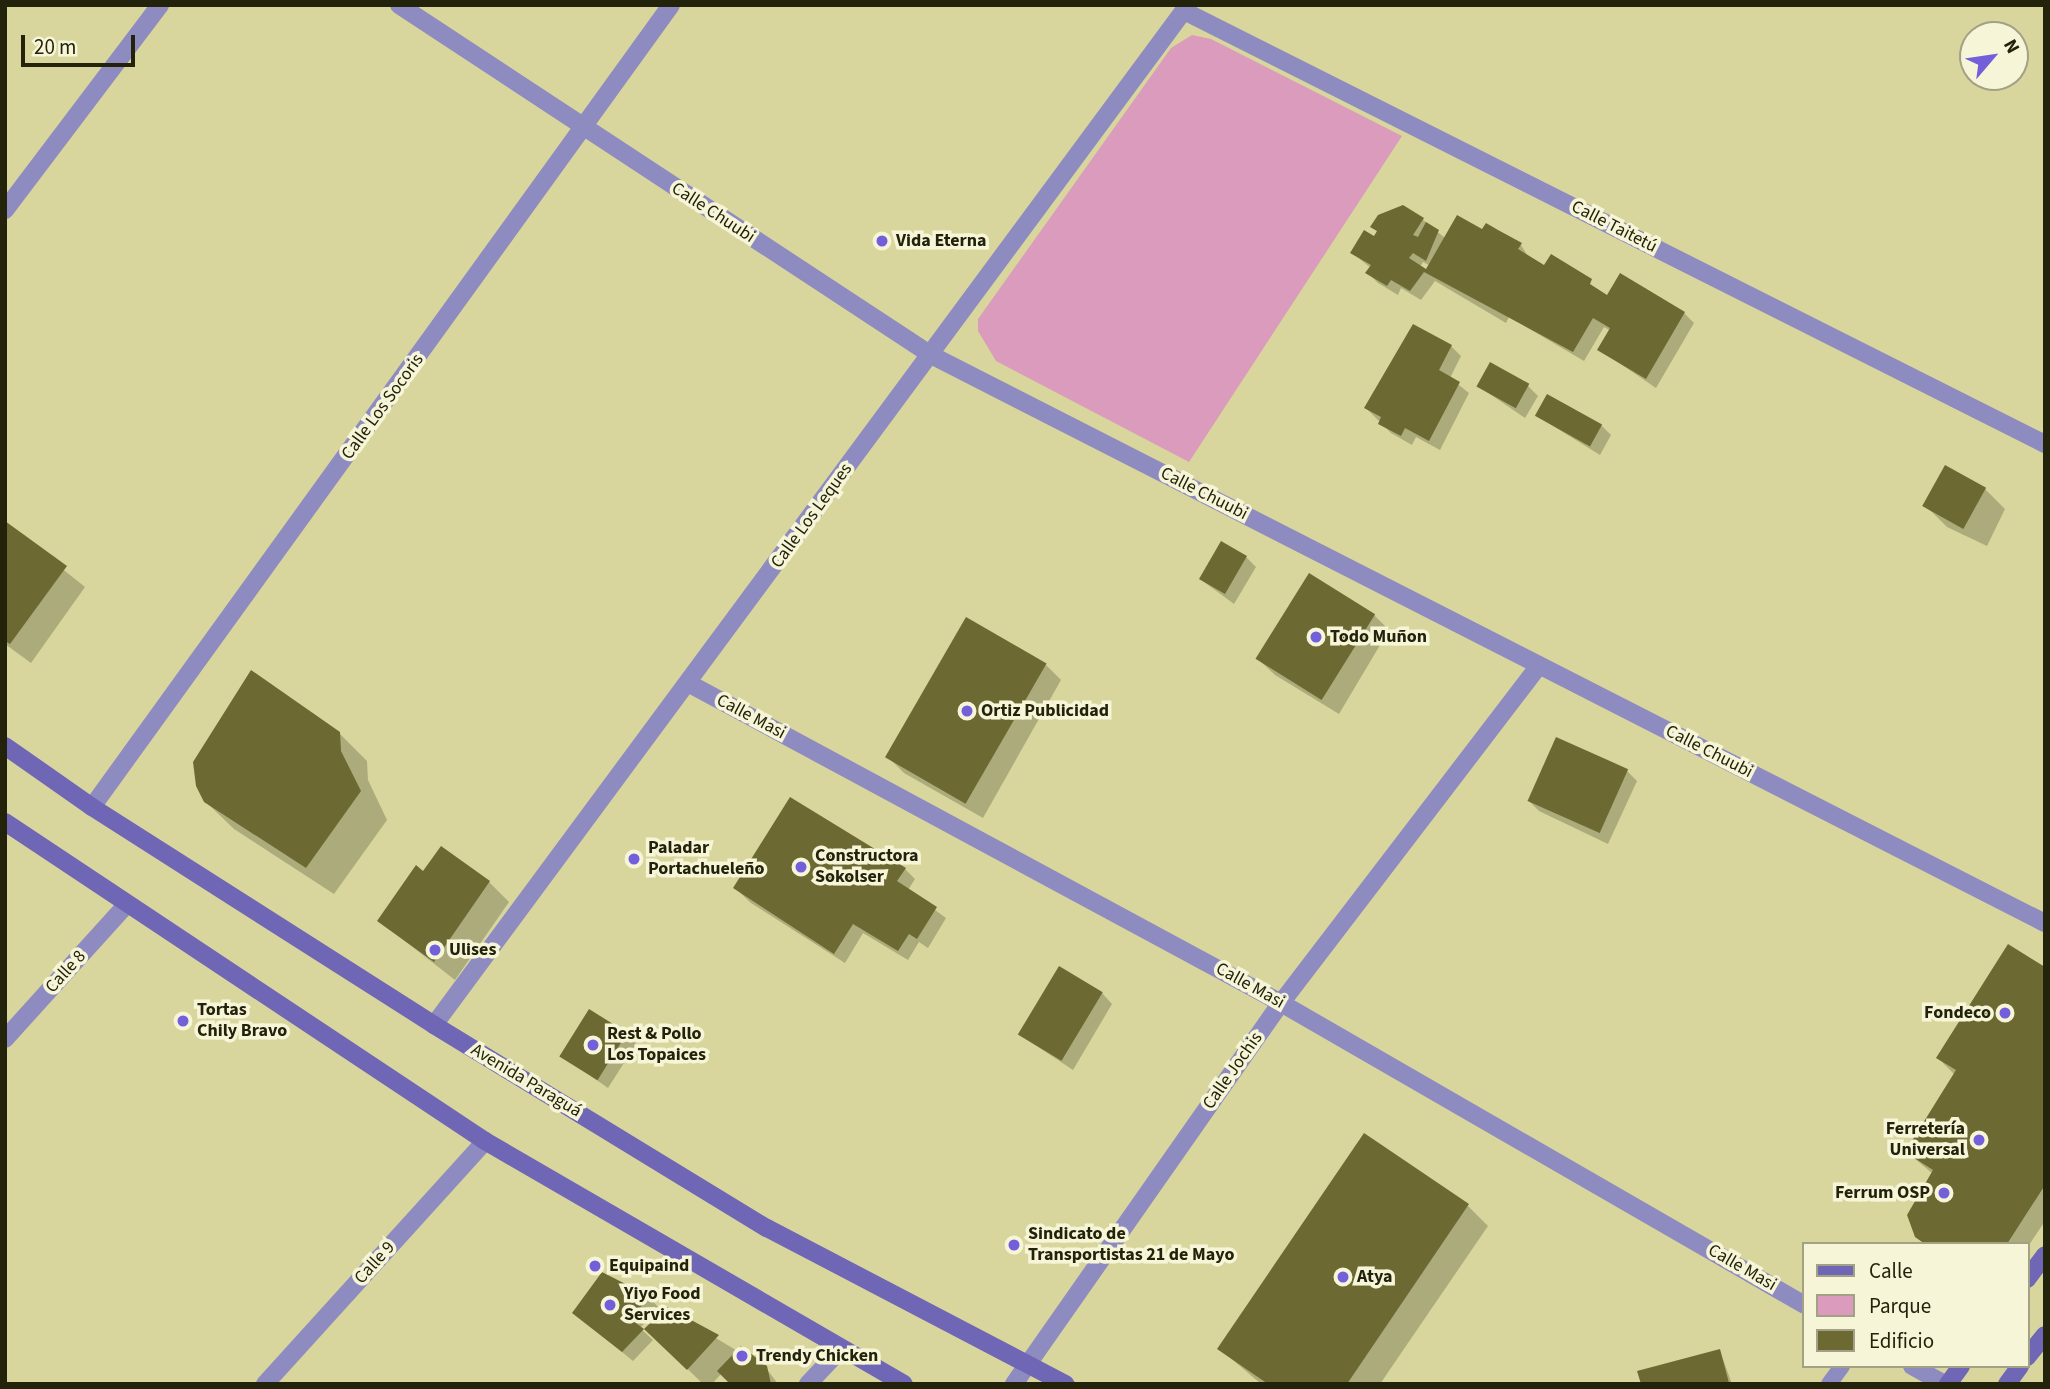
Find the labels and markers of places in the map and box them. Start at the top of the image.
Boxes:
place label: Vida Eterna [896,230,987,252]
marker: Vida Eterna [874,233,890,249]
place label: Todo Muñon [1330,626,1427,648]
marker: Todo Muñon [1308,629,1324,645]
place label: Ortiz Publicidad [981,700,1109,722]
marker: Ortiz Publicidad [959,703,975,719]
place label: Paladar Portachueleño [648,838,765,880]
place label: Constructora Sokolser [815,846,919,888]
marker: Paladar Portachueleño [626,851,642,867]
marker: Constructora Sokolser [793,859,809,875]
place label: Ulises [449,939,496,961]
marker: Ulises [427,942,443,958]
place label: Tortas Chily Bravo [197,1000,287,1042]
place label: Fondeco [1924,1002,1991,1024]
marker: Fondeco [1997,1005,2013,1021]
marker: Tortas Chily Bravo [175,1013,191,1029]
place label: Rest & Pollo Los Topaices [607,1024,706,1066]
marker: Rest & Pollo Los Topaices [585,1037,601,1053]
place label: Ferretería Universal [1886,1119,1965,1162]
marker: Ferretería Universal [1971,1132,1987,1148]
place label: Ferrum OSP [1835,1182,1930,1204]
marker: Ferrum OSP [1936,1185,1952,1201]
place label: Sindicato de Transportistas 21 de Mayo [1028,1224,1234,1266]
marker: Sindicato de Transportistas 21 de Mayo [1006,1237,1022,1253]
place label: Equipaind [609,1255,689,1277]
marker: Equipaind [587,1258,603,1274]
place label: Atya [1357,1266,1392,1288]
marker: Atya [1335,1269,1351,1285]
place label: Yiyo Food Services [624,1284,701,1326]
marker: Yiyo Food Services [602,1297,618,1313]
place label: Trendy Chicken [756,1345,878,1367]
marker: Trendy Chicken [734,1348,750,1364]

